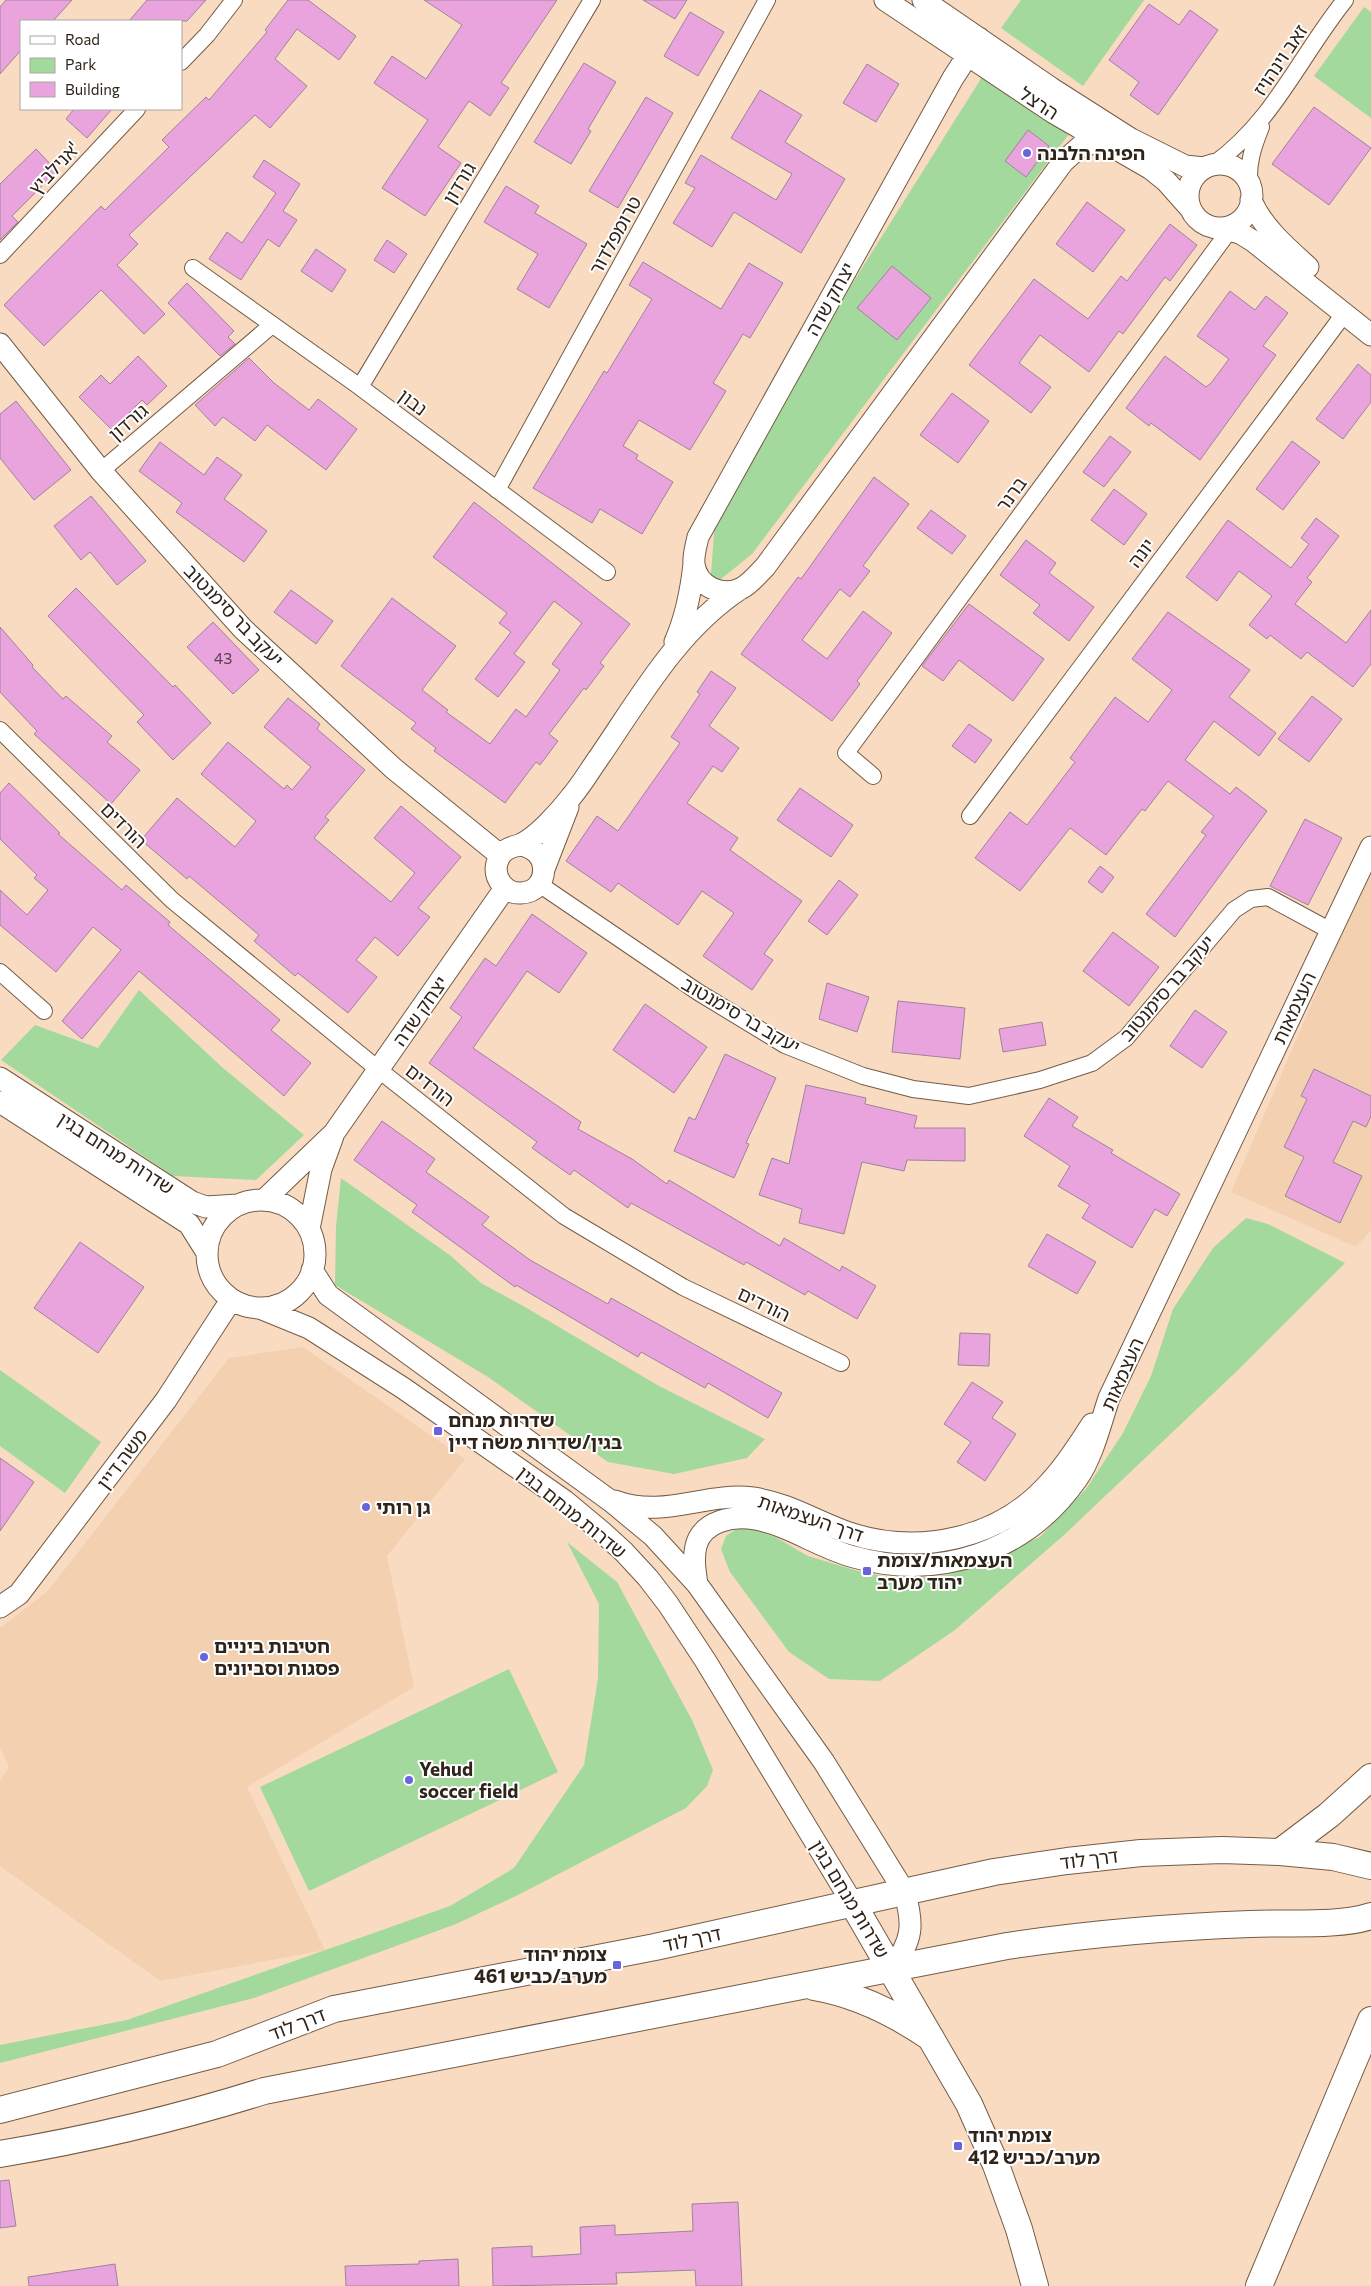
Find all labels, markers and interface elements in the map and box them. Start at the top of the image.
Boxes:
legend [20,20,182,110]
street label: זאב וינהויז [1247,20,1312,100]
text: Road [65,30,100,48]
text: Park [65,55,96,73]
text: Building [65,80,120,98]
street label: הרצל [1015,81,1063,124]
street label: אנילביץ' [23,136,84,199]
place label: הפינה הלבנה [1037,141,1145,164]
marker: הפינה הלבנה [1021,147,1033,159]
street label: גורדון [437,158,480,208]
street label: טרומפלדור [584,191,646,278]
street label: יצחק שדה [800,258,859,339]
street label: נבון [394,383,432,420]
street label: גורדון [103,398,152,445]
street label: ברנר [990,472,1031,516]
street label: יונה [1122,534,1159,572]
street label: יעקב בר סימנטוב [180,559,289,670]
house number: 43 [214,648,232,667]
street label: הורדים [97,797,152,852]
street label: יעקב בר סימנטוב [1114,930,1219,1045]
street label: העצמאות [1267,968,1320,1048]
street label: יצחק שדה [387,971,452,1050]
street label: יעקב בר סימנטוב [678,971,805,1058]
street label: הורדים [401,1058,459,1111]
street label: שדרות מנחם בגין [54,1106,179,1199]
street label: הורדים [734,1281,794,1326]
street label: העצמאות [1095,1334,1148,1414]
place label: שדרות מנחם בגין/שדרות משה דיין [448,1408,622,1453]
street label: משה דיין [91,1424,152,1493]
marker: שדרות מנחם בגין/שדרות משה דיין [432,1425,444,1437]
street label: שדרות מנחם בגין [513,1461,632,1563]
street label: דרך העצמאות [755,1489,867,1546]
place label: גן רותי [376,1495,431,1518]
marker: גן רותי [360,1501,372,1513]
place label: העצמאות/צומת יהוד מערב [877,1548,1012,1593]
marker: העצמאות/צומת יהוד מערב [861,1565,873,1577]
place label: חטיבות ביניים פסגות וסביונים [214,1634,340,1679]
marker: חטיבות ביניים פסגות וסביונים [198,1651,210,1663]
place label: Yehud soccer field [419,1757,518,1802]
marker: Yehud soccer field [403,1774,415,1786]
street label: שדרות מנחם בגין [806,1835,895,1962]
street label: דרך לוד [1058,1843,1120,1874]
street label: דרך לוד [661,1921,723,1956]
place label: צומת יהוד מערב/כביש 461 [474,1942,607,1987]
marker: צומת יהוד מערב/כביש 461 [611,1959,623,1971]
street label: דרך לוד [265,2002,329,2045]
place label: צומת יהוד מערב/כביש 412 [968,2123,1100,2168]
marker: צומת יהוד מערב/כביש 412 [952,2140,964,2152]

